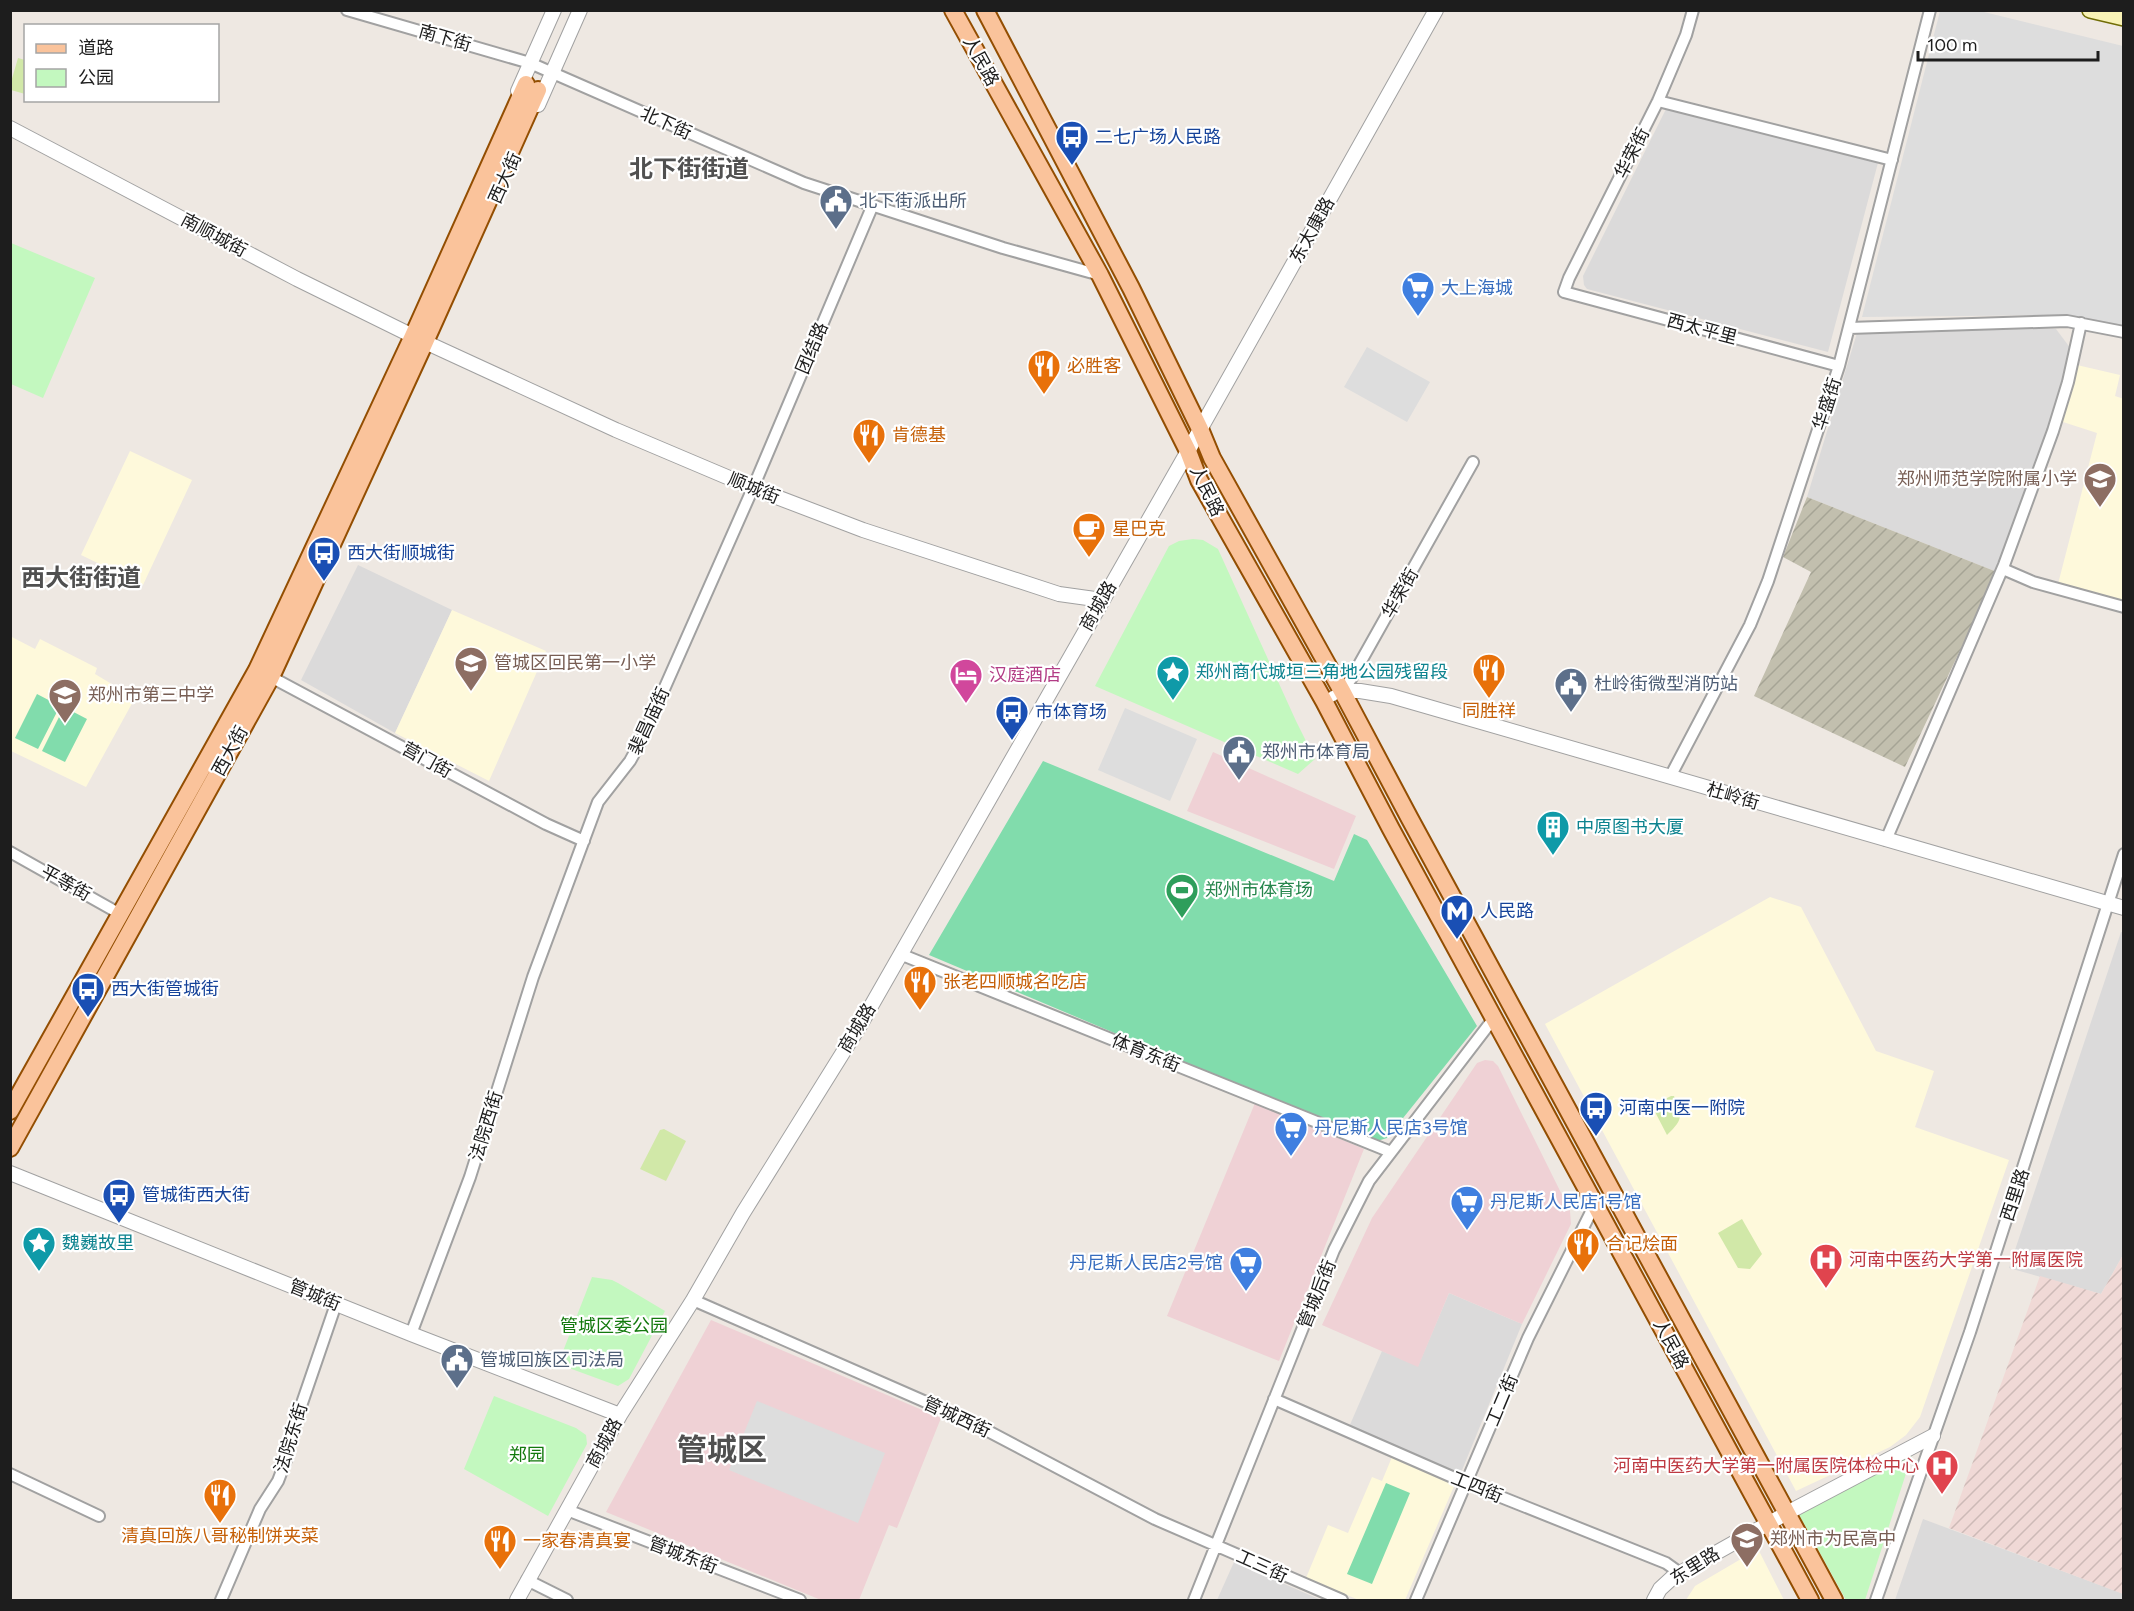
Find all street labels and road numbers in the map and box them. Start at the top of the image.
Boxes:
street label: 南下街 [416,20,474,56]
street label: 人民路 [958,32,1004,90]
street label: 北下街 [637,102,695,144]
street label: 华荣街 [1610,124,1654,182]
street label: 西大街 [484,149,526,207]
street label: 东太康路 [1285,193,1339,267]
street label: 南顺城街 [177,208,251,262]
street label: 西太平里 [1664,309,1740,349]
street label: 团结路 [791,319,833,377]
street label: 华盛街 [1808,375,1846,433]
street label: 人民路 [1185,462,1229,520]
street label: 顺城街 [725,468,783,508]
street label: 华荣街 [1377,564,1423,622]
street label: 商城路 [1075,577,1121,635]
street label: 裴昌庙街 [624,684,674,758]
street label: 西大街 [207,722,253,780]
street label: 营门街 [398,737,456,783]
street label: 杜岭街 [1704,778,1762,814]
street label: 平等街 [37,860,95,906]
street label: 商城路 [834,999,880,1057]
street label: 体育东街 [1109,1029,1183,1077]
street label: 法院西街 [465,1088,507,1164]
street label: 西里路 [1996,1166,2034,1224]
street label: 管城后街 [1293,1257,1341,1331]
street label: 管城街 [286,1275,344,1315]
street label: 人民路 [1649,1315,1693,1373]
street label: 工二街 [1481,1371,1523,1429]
street label: 管城西街 [920,1392,994,1442]
street label: 法院东街 [270,1400,312,1476]
street label: 商城路 [581,1414,627,1472]
street label: 工四街 [1448,1467,1506,1507]
street label: 管城东街 [645,1532,721,1578]
street label: 东里路 [1666,1542,1724,1590]
street label: 工三街 [1233,1545,1291,1587]

